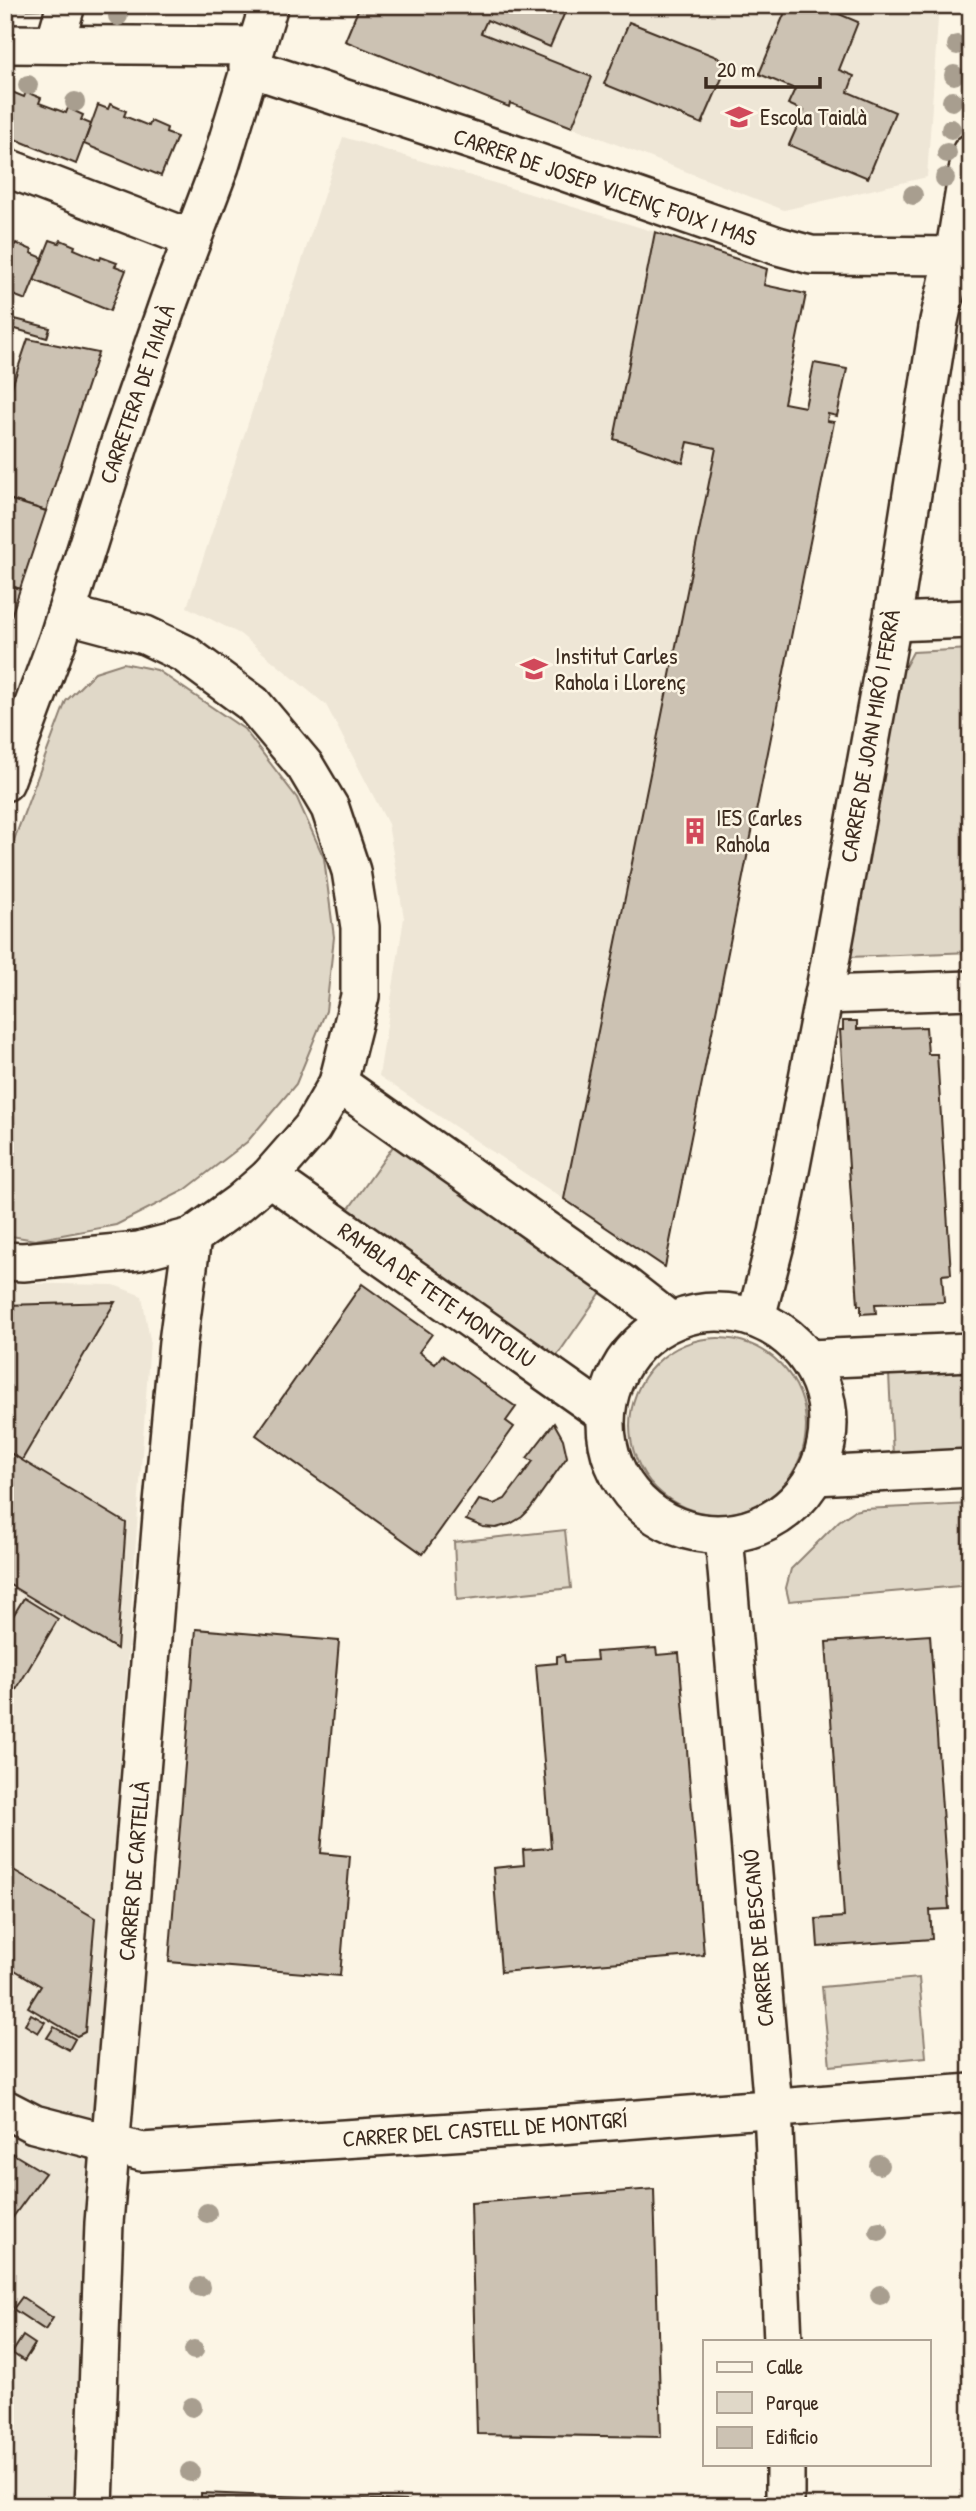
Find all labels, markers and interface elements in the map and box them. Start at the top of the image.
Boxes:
scale bar [706,46,820,90]
text: 20 m [717,55,755,84]
place label: Escola Taialà [760,101,867,132]
school or university icon: Escola Taialà [724,102,754,132]
street label: CARRER DE JOSEP VICENÇ FOIX I MAS [449,120,761,253]
street label: CARRETERA DE TAIALÀ [91,300,182,488]
street label: CARRER DE JOAN MIRÓ I FERRÀ [832,607,907,865]
place label: Institut Carles Rahola i Llorenç [555,640,686,697]
school or university icon: Institut Carles Rahola i Llorenç [519,654,549,684]
place label: IES Carles Rahola [716,802,802,859]
building icon: IES Carles Rahola [680,816,710,846]
street label: RAMBLA DE TETE MONTOLIU [332,1215,542,1375]
street label: CARRER DE CARTELLÀ [110,1780,157,1962]
street label: CARRER DE BESCANÓ [734,1848,781,2028]
street label: CARRER DEL CASTELL DE MONTGRÍ [341,2103,629,2154]
legend [703,2340,930,2466]
text: Calle [766,2352,803,2381]
text: Parque [766,2388,819,2417]
text: Edificio [766,2422,818,2451]

